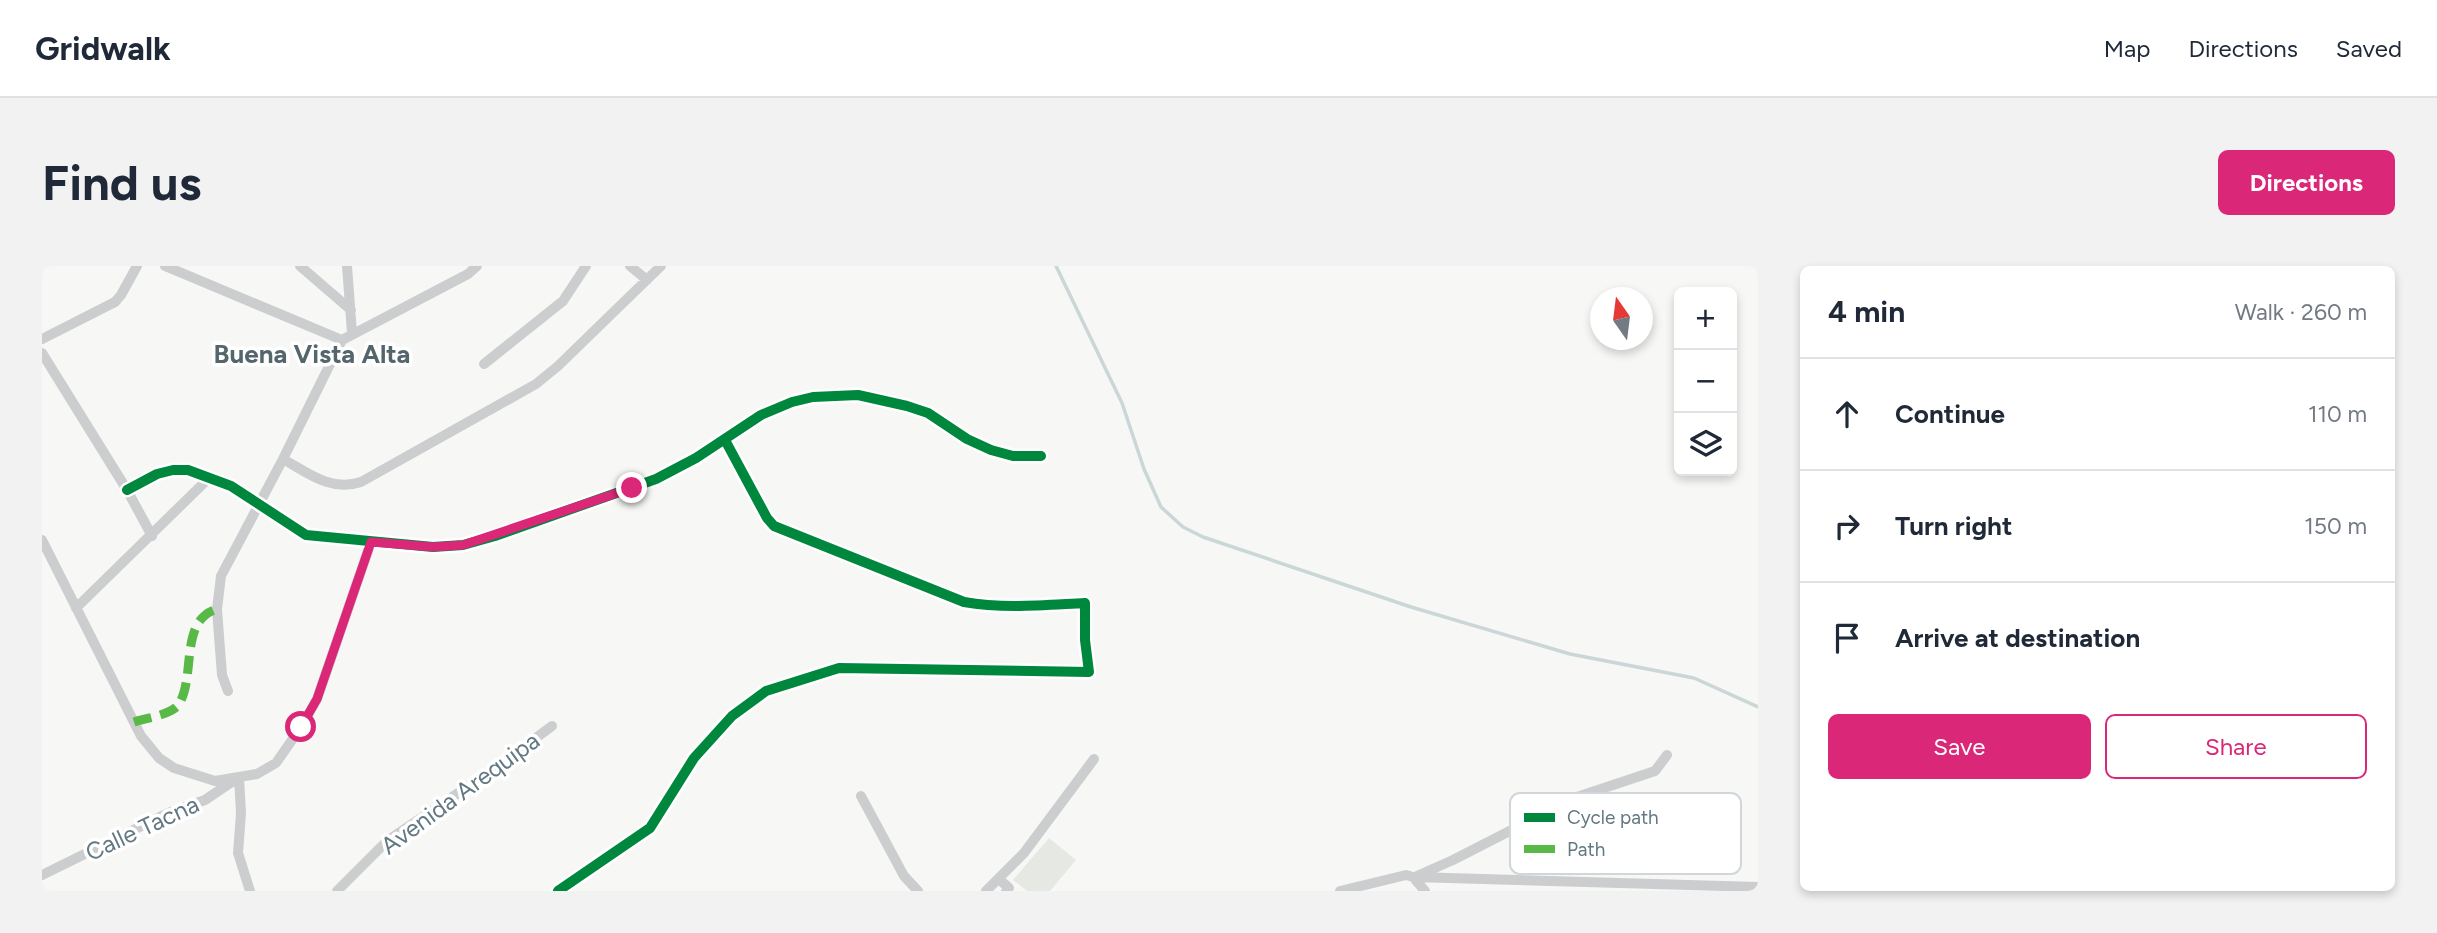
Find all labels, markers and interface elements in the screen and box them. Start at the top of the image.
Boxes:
text: Gridwalk [35,29,171,68]
text: Map [2104,34,2150,63]
text: Directions [2188,34,2298,63]
text: Saved [2336,34,2402,63]
button: Directions [2218,150,2395,215]
text: Find us [42,153,201,212]
north arrow [1590,287,1653,350]
map controls [1674,287,1737,476]
button: + [1674,287,1737,350]
text: 4 min [1828,293,1905,330]
text: Walk · 260 m [2235,298,2367,326]
district label: Buena Vista Alta [214,338,410,370]
button: − [1674,350,1737,413]
icon: ahead [1828,395,1866,433]
text: Continue [1895,398,2005,430]
text: 110 m [2308,400,2367,428]
button: layers [1674,413,1737,476]
route end [616,472,647,503]
icon: right [1828,507,1866,545]
text: Turn right [1895,510,2012,542]
text: 150 m [2304,512,2367,540]
icon: arrive [1828,619,1866,657]
text: Arrive at destination [1895,622,2140,654]
route start [285,711,316,742]
button: Save [1828,714,2091,779]
button: Share [2105,714,2367,779]
street label: Avenida Arequipa [375,726,545,860]
street label: Calle Tacna [81,789,203,867]
legend [1510,793,1741,874]
text: Cycle path [1567,806,1659,829]
text: Path [1567,838,1605,861]

